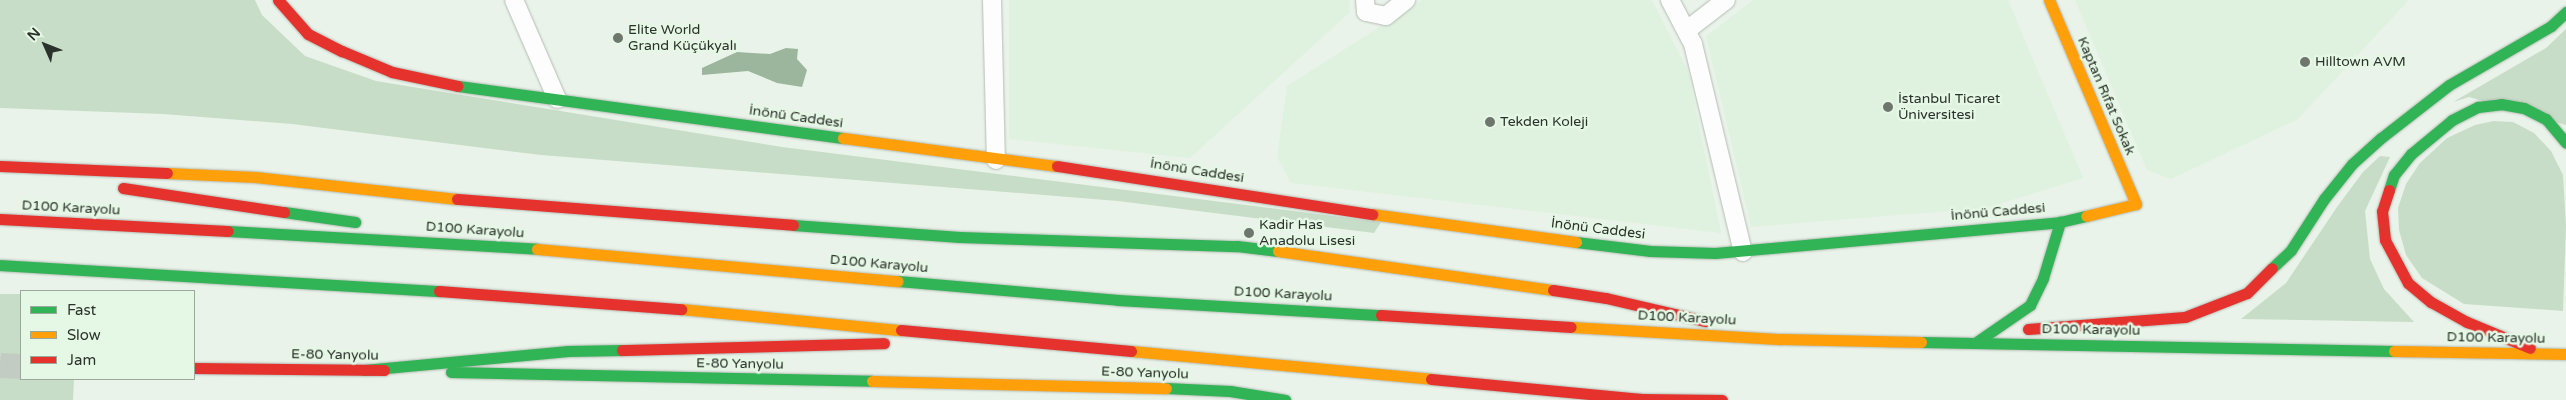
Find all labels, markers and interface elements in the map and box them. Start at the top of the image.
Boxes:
north arrow [20,20,70,70]
place label: Elite World Grand Küçükyalı [628,22,737,54]
text: N [24,24,44,44]
marker: Elite World Grand Küçükyalı [612,32,624,44]
street label: Kaptan Rıfat Sokak [2073,34,2139,158]
place label: Hilltown AVM [2315,54,2406,70]
marker: Hilltown AVM [2299,56,2311,68]
place label: İstanbul Ticaret Üniversitesi [1898,91,2000,124]
marker: İstanbul Ticaret Üniversitesi [1882,101,1894,113]
street label: İnönü Caddesi [748,102,844,132]
place label: Tekden Koleji [1500,114,1588,130]
marker: Tekden Koleji [1484,116,1496,128]
street label: İnönü Caddesi [1149,155,1245,187]
street label: D100 Karayolu [21,197,121,219]
street label: İnönü Caddesi [1950,199,2046,225]
street label: İnönü Caddesi [1550,215,1646,243]
place label: Kadir Has Anadolu Lisesi [1259,217,1355,250]
street label: D100 Karayolu [425,218,525,242]
marker: Kadir Has Anadolu Lisesi [1243,227,1255,239]
street label: D100 Karayolu [829,251,929,277]
street label: D100 Karayolu [1233,283,1333,305]
legend [20,290,195,380]
text: Fast [67,301,96,319]
street label: D100 Karayolu [1637,307,1737,329]
street label: D100 Karayolu [2041,321,2141,339]
text: Slow [67,326,101,344]
street label: D100 Karayolu [2446,329,2546,347]
street label: E-80 Yanyolu [291,346,379,364]
text: Jam [67,351,96,369]
street label: E-80 Yanyolu [696,355,784,373]
street label: E-80 Yanyolu [1101,363,1189,383]

